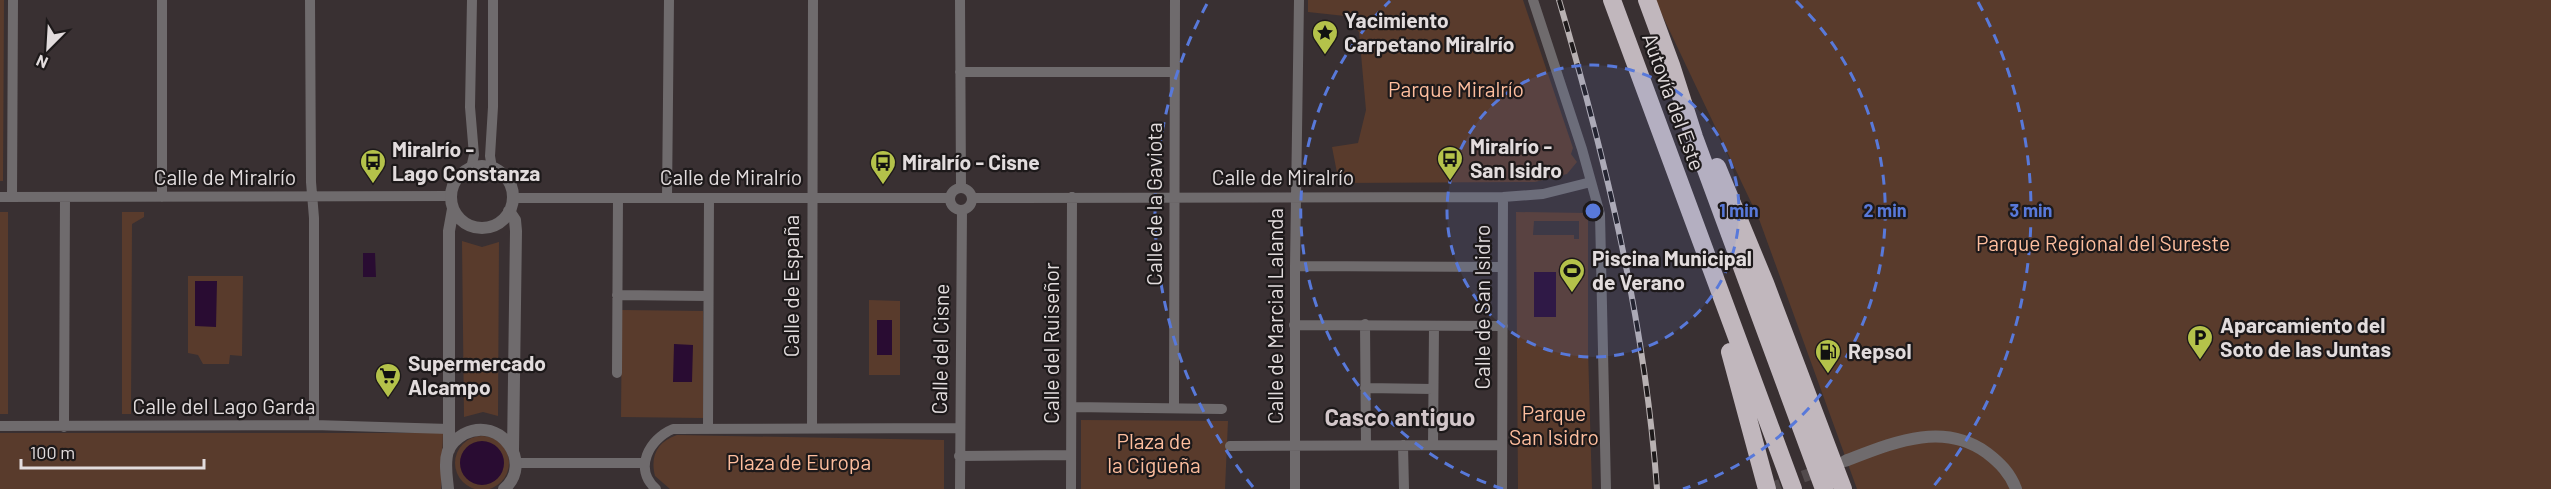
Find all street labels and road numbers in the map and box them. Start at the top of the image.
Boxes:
street label: Autovía del Este [1638,29,1711,174]
street label: Calle de la Gaviota [1141,122,1166,286]
street label: Calle de Miralrío [154,164,296,189]
street label: Calle de Miralrío [660,164,802,189]
street label: Calle de Miralrío [1212,164,1354,189]
street label: Calle de Marcial Lalanda [1262,208,1287,424]
street label: Calle de España [778,215,803,357]
street label: Calle de San Isidro [1469,224,1494,390]
street label: Calle del Ruiseñor [1038,262,1063,424]
street label: Calle del Cisne [926,283,953,415]
street label: Calle del Lago Garda [133,393,315,418]

